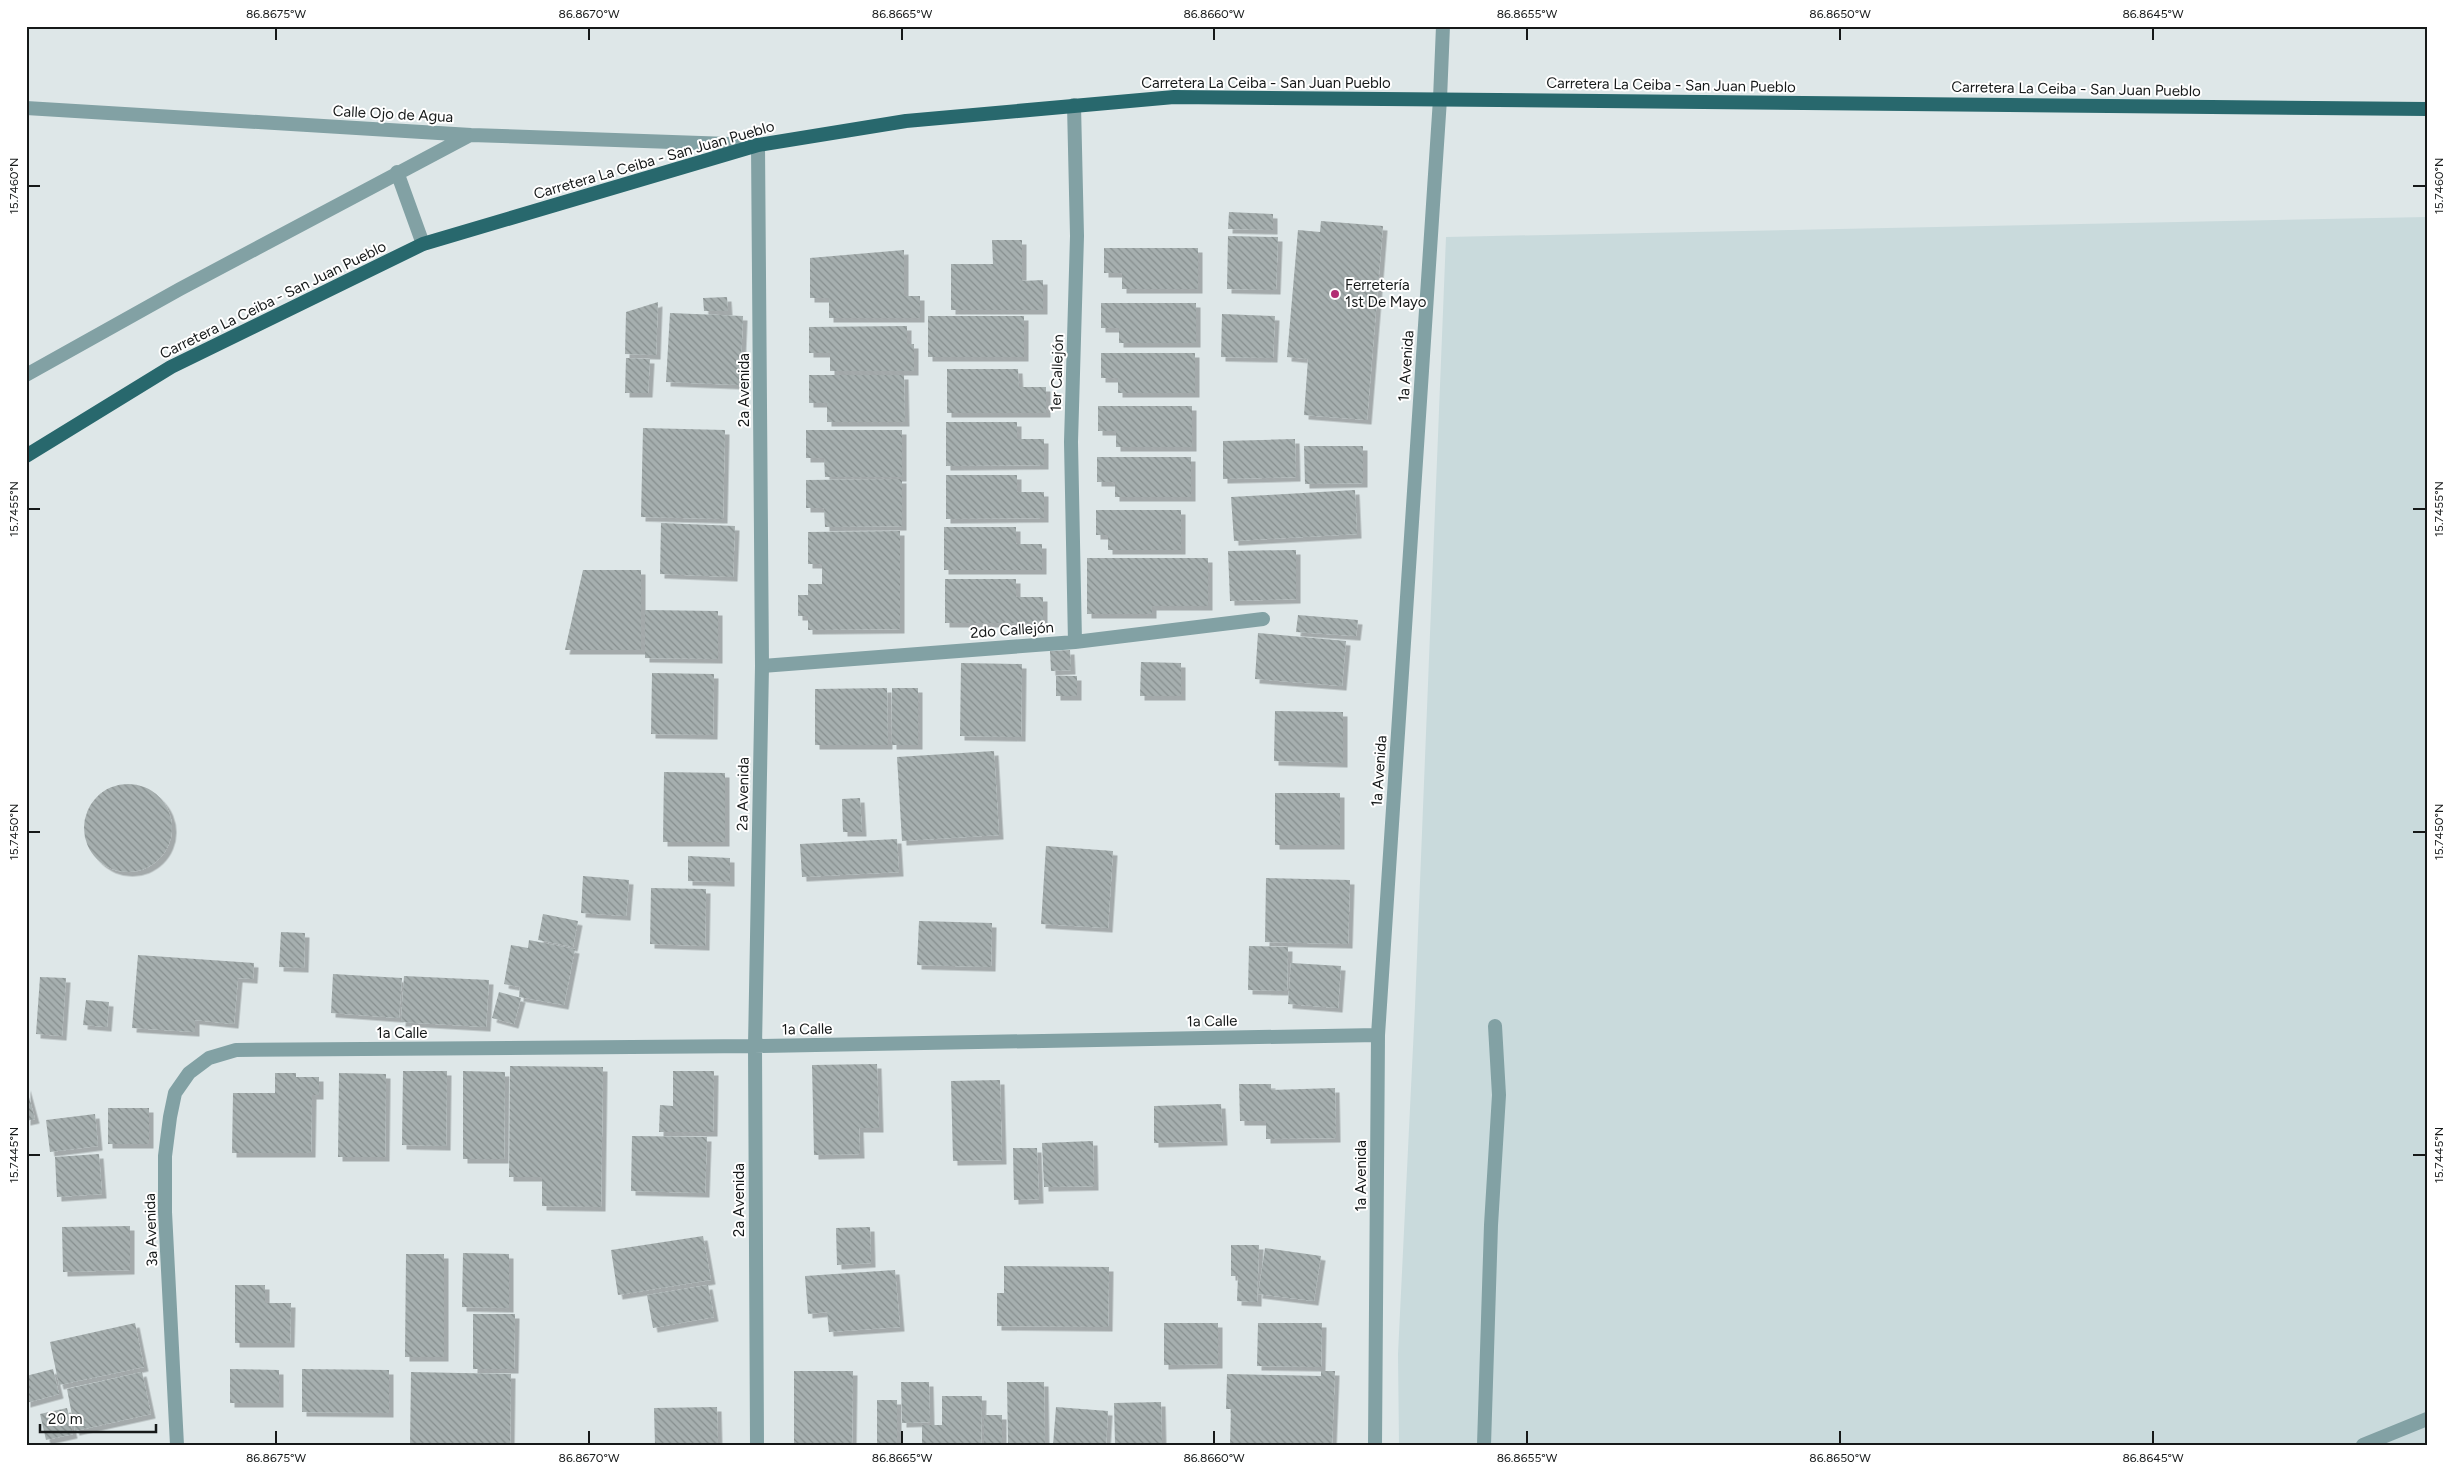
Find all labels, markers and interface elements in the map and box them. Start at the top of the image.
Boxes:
text: 86.8675°W [246,7,307,21]
text: 86.8670°W [559,7,620,21]
text: 86.8665°W [872,7,933,21]
text: 86.8660°W [1183,7,1245,21]
text: 86.8655°W [1497,7,1558,21]
text: 86.8650°W [1809,7,1871,21]
text: 86.8645°W [2122,7,2184,21]
street label: Carretera La Ceiba - San Juan Pueblo [1141,74,1391,92]
street label: Carretera La Ceiba - San Juan Pueblo [1546,74,1796,96]
street label: Carretera La Ceiba - San Juan Pueblo [1951,78,2201,100]
street label: Calle Ojo de Agua [332,102,454,126]
street label: Carretera La Ceiba - San Juan Pueblo [532,117,777,203]
text: 15.7460°N [7,158,21,214]
text: 15.7460°N [2432,158,2446,214]
street label: Carretera La Ceiba - San Juan Pueblo [157,237,389,363]
place label: Ferretería 1st De Mayo [1345,276,1427,311]
marker: Ferretería 1st De Mayo [1329,288,1341,300]
street label: 1a Avenida [1395,330,1417,402]
street label: 1er Callejón [1047,334,1067,412]
street label: 2a Avenida [735,353,753,427]
text: 15.7455°N [7,481,21,537]
text: 15.7455°N [2432,481,2446,537]
street label: 2do Callejón [969,618,1055,642]
street label: 1a Avenida [1368,735,1390,807]
street label: 2a Avenida [733,757,753,831]
text: 15.7450°N [7,804,21,860]
text: 15.7450°N [2432,804,2446,860]
street label: 1a Calle [1186,1012,1238,1030]
street label: 1a Calle [781,1020,833,1038]
street label: 1a Calle [377,1024,427,1042]
text: 15.7445°N [7,1127,21,1183]
text: 15.7445°N [2432,1127,2446,1183]
street label: 1a Avenida [1352,1140,1370,1212]
street label: 2a Avenida [730,1163,748,1237]
street label: 3a Avenida [141,1193,161,1267]
scale bar [40,1401,156,1433]
text: 20 m [48,1410,82,1428]
text: 86.8675°W [246,1451,307,1465]
text: 86.8670°W [559,1451,620,1465]
text: 86.8665°W [872,1451,933,1465]
text: 86.8660°W [1183,1451,1245,1465]
text: 86.8655°W [1497,1451,1558,1465]
text: 86.8650°W [1809,1451,1871,1465]
text: 86.8645°W [2122,1451,2184,1465]

